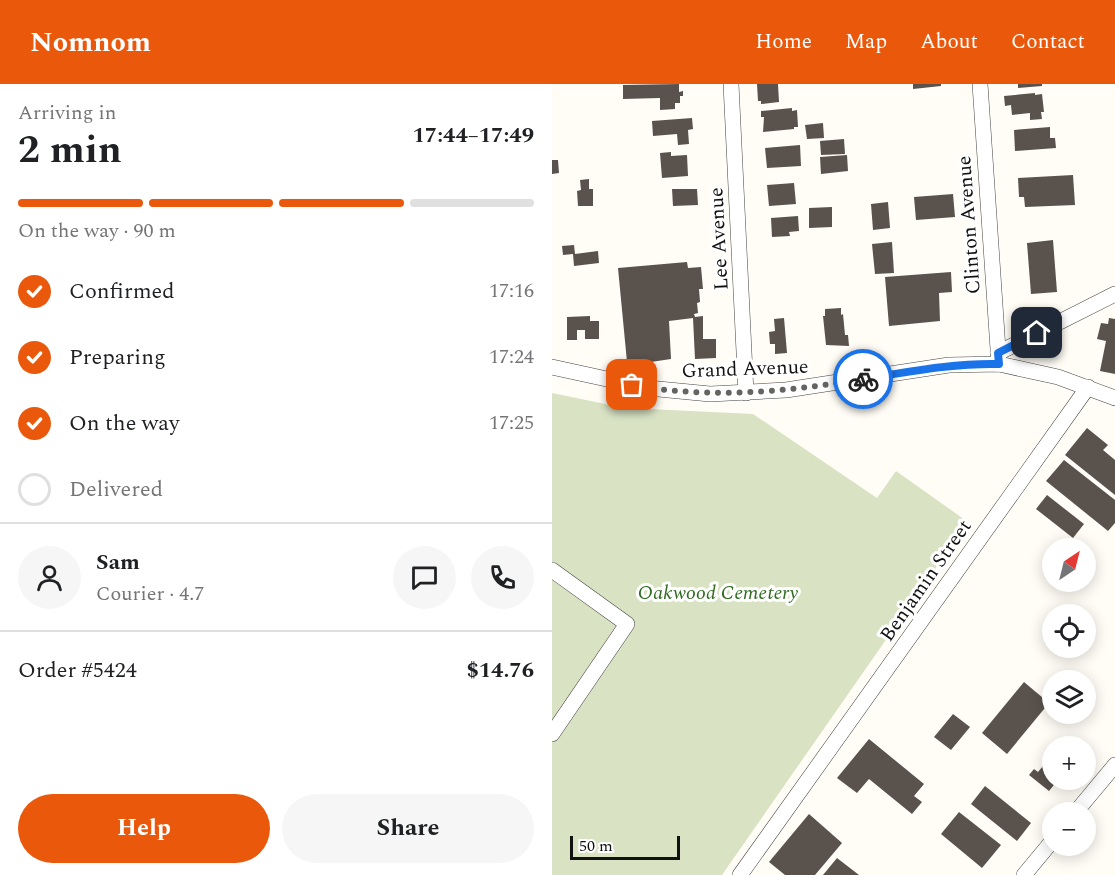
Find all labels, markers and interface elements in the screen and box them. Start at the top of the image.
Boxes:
text: Nomnom [30,21,151,64]
text: Home [755,26,812,58]
text: Map [845,26,887,58]
text: About [920,26,978,58]
text: Contact [1011,26,1085,58]
text: Arriving in [18,98,116,128]
text: 17:44–17:49 [412,119,534,152]
text: 2 min [18,121,122,180]
street label: Clinton Avenue [949,155,989,295]
street label: Lee Avenue [701,187,737,291]
text: On the way · 90 m [18,216,176,246]
icon: check [18,275,51,308]
text: Confirmed [69,275,175,308]
text: 17:16 [489,276,534,306]
pin [1011,307,1062,358]
icon: home [1020,316,1053,349]
icon: check [18,341,51,374]
text: Preparing [69,341,166,374]
text: 17:24 [489,342,534,372]
courier [833,349,893,409]
street label: Grand Avenue [681,352,809,386]
pin [606,359,657,410]
icon: bike [847,363,880,396]
icon: bag [615,368,648,401]
icon: check [18,407,51,440]
text: On the way [69,407,180,440]
text: 17:25 [489,408,534,438]
text: Delivered [69,473,163,506]
street label: Benjamin Street [872,513,979,648]
north arrow [1042,538,1096,592]
map controls [1042,538,1096,856]
button: person [18,546,81,609]
text: Sam [96,546,140,579]
button: chat [393,546,456,609]
button: phone [471,546,534,609]
park label: Oakwood Cemetery [638,578,798,608]
text: Courier · 4.7 [96,579,204,609]
button: locate [1042,604,1096,658]
text: Order #5424 [18,654,137,687]
text: $14.76 [466,654,534,687]
button: layers [1042,670,1096,724]
button: + [1042,736,1096,790]
button: Help [18,794,270,863]
button: Share [282,794,534,863]
button: − [1042,802,1096,856]
scale bar [570,833,680,860]
text: 50 m [579,834,613,858]

